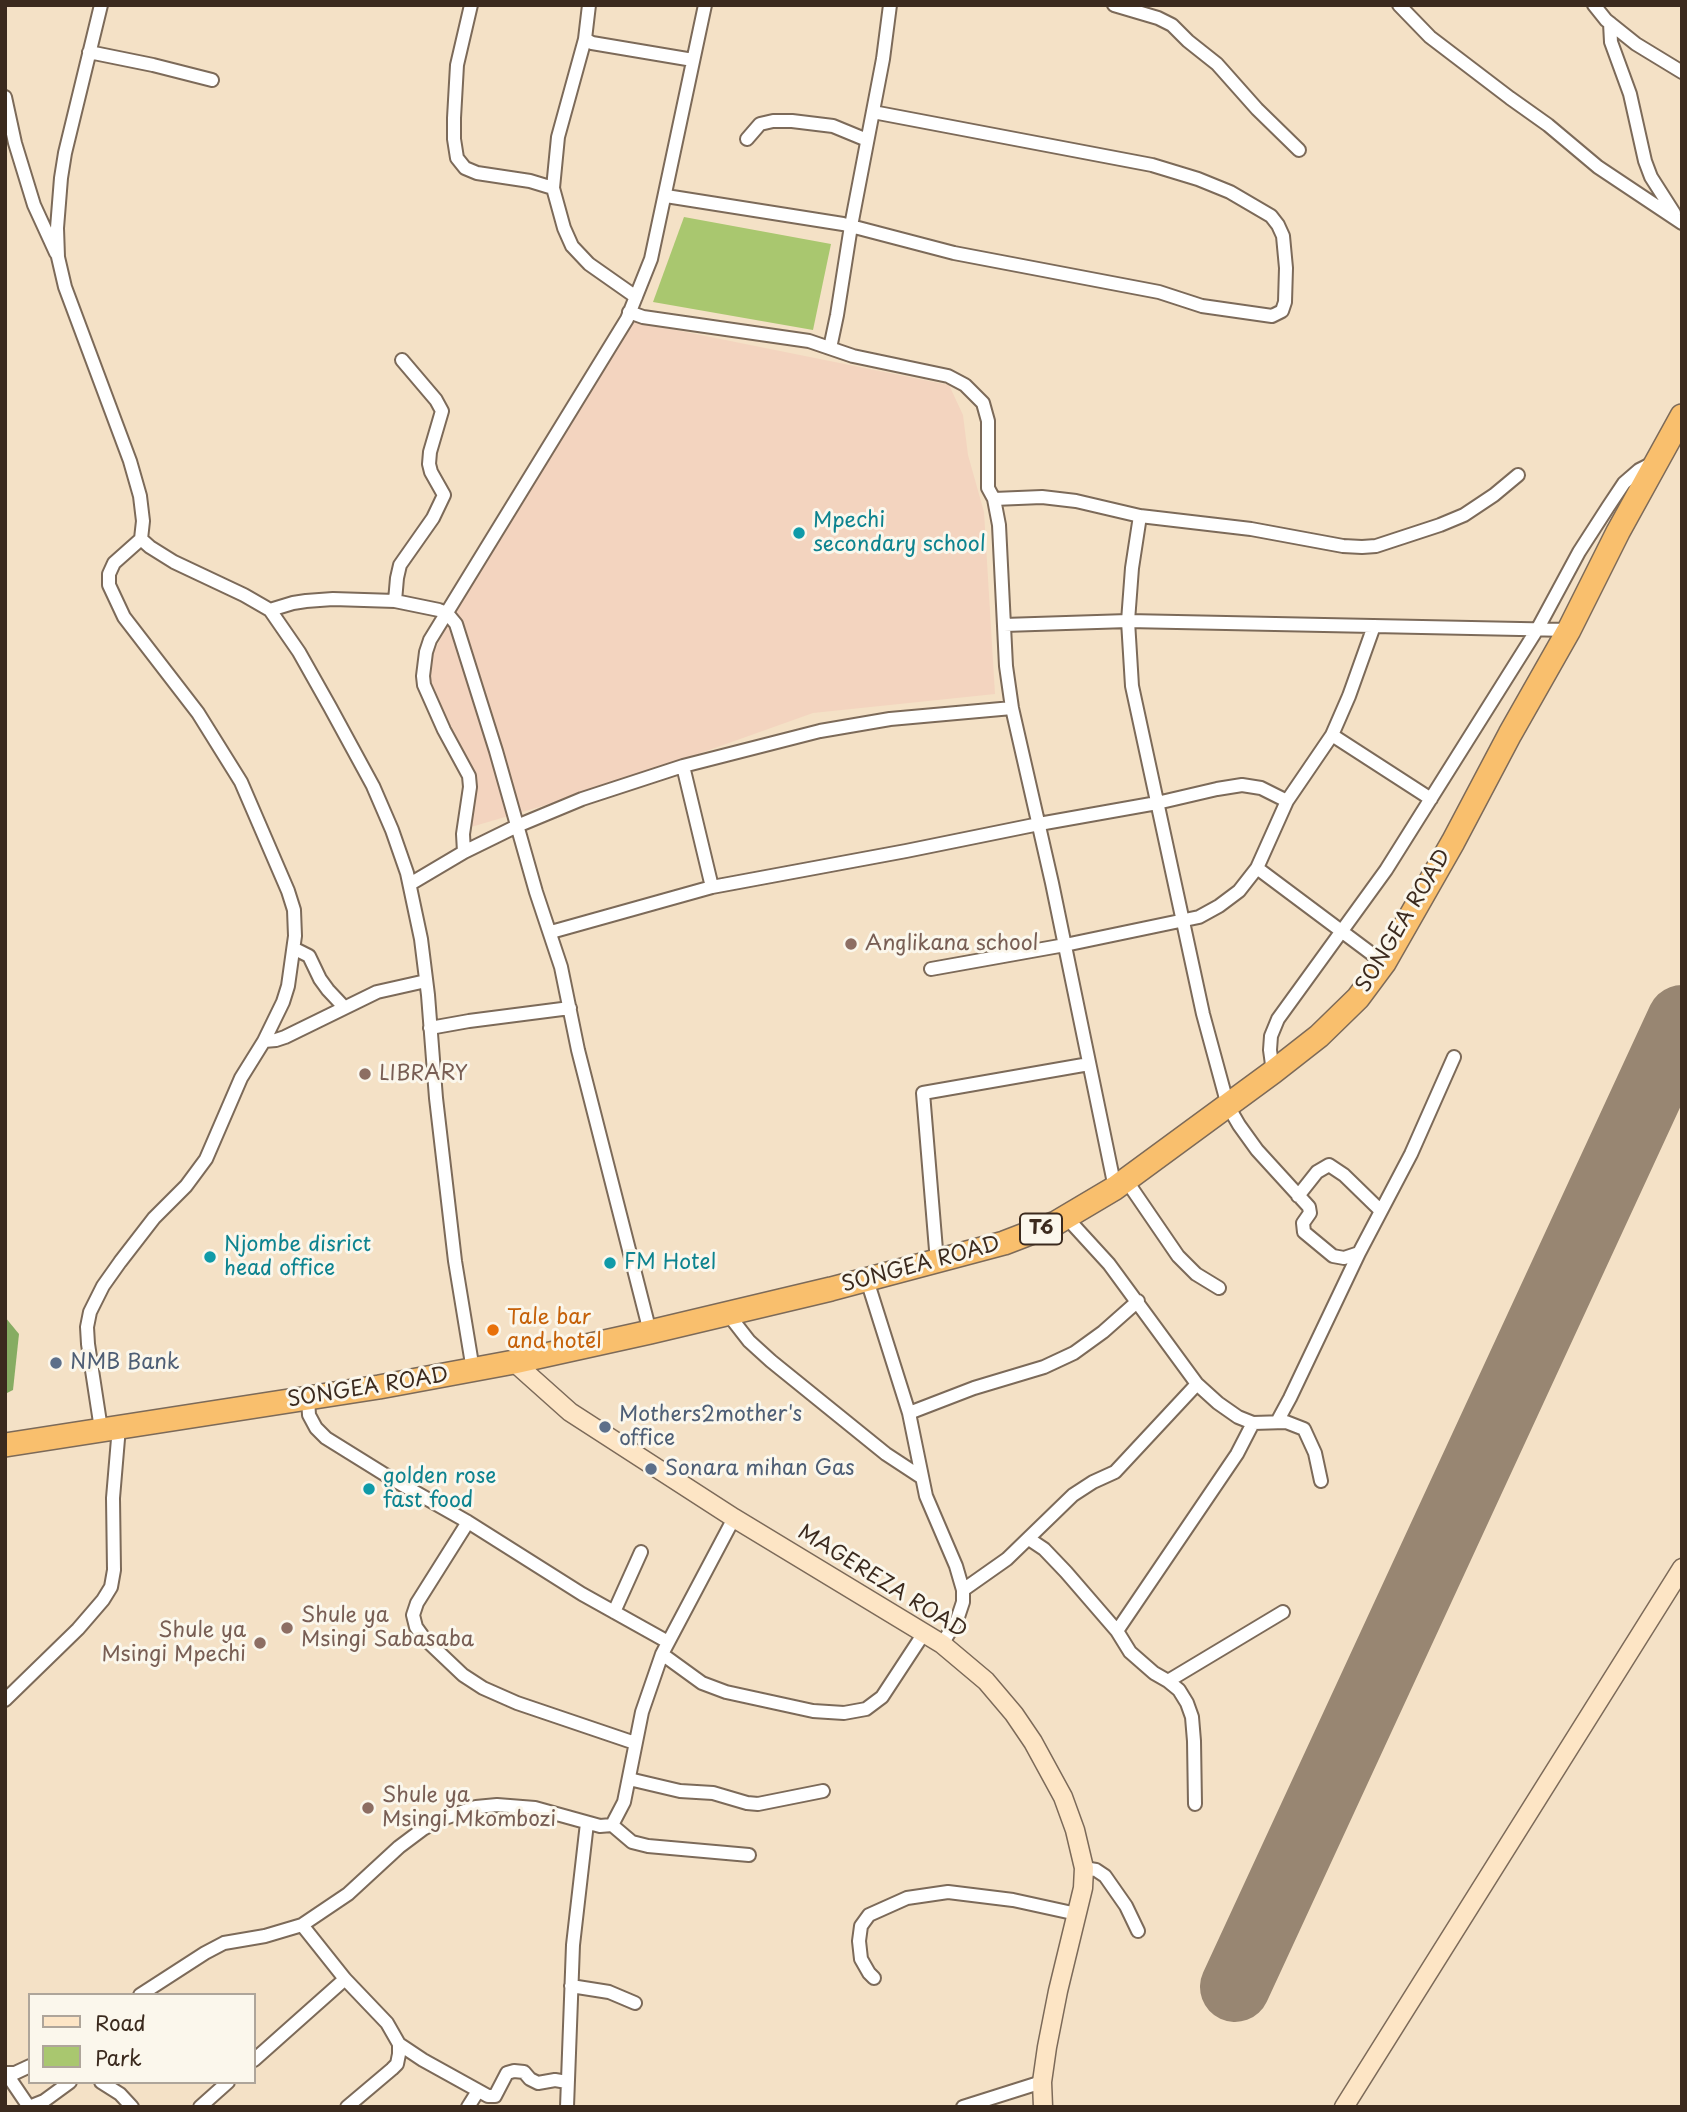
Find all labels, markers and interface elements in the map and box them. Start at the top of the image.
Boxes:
place label: Mpechi secondary school [813,508,986,558]
marker: Mpechi secondary school [791,525,807,541]
street label: SONGEA ROAD [1351,845,1457,997]
place label: Anglikana school [865,931,1039,957]
marker: Anglikana school [843,936,859,952]
place label: LIBRARY [379,1061,468,1087]
marker: LIBRARY [357,1066,373,1082]
road number: T6 [1020,1214,1062,1245]
place label: Njombe disrict head office [224,1232,371,1282]
street label: SONGEA ROAD [839,1232,1003,1298]
marker: Njombe disrict head office [202,1249,218,1265]
place label: FM Hotel [624,1250,716,1276]
marker: FM Hotel [602,1255,618,1271]
place label: Tale bar and hotel [507,1305,602,1355]
marker: Tale bar and hotel [485,1322,501,1338]
place label: NMB Bank [70,1350,180,1376]
marker: NMB Bank [48,1355,64,1371]
street label: SONGEA ROAD [286,1363,450,1413]
place label: Mothers2mother's office [619,1402,802,1452]
marker: Mothers2mother's office [597,1419,613,1435]
place label: Sonara mihan Gas [665,1456,855,1482]
marker: Sonara mihan Gas [643,1461,659,1477]
place label: golden rose fast food [383,1464,496,1514]
marker: golden rose fast food [361,1481,377,1497]
street label: MAGEREZA ROAD [793,1520,971,1644]
place label: Shule ya Msingi Sabasaba [301,1603,474,1653]
place label: Shule ya Msingi Mpechi [101,1618,246,1668]
marker: Shule ya Msingi Sabasaba [279,1620,295,1636]
marker: Shule ya Msingi Mpechi [252,1635,268,1651]
place label: Shule ya Msingi Mkombozi [382,1783,556,1833]
marker: Shule ya Msingi Mkombozi [360,1800,376,1816]
legend [28,1993,256,2084]
text: Road [95,2006,146,2038]
text: Park [95,2041,142,2073]

